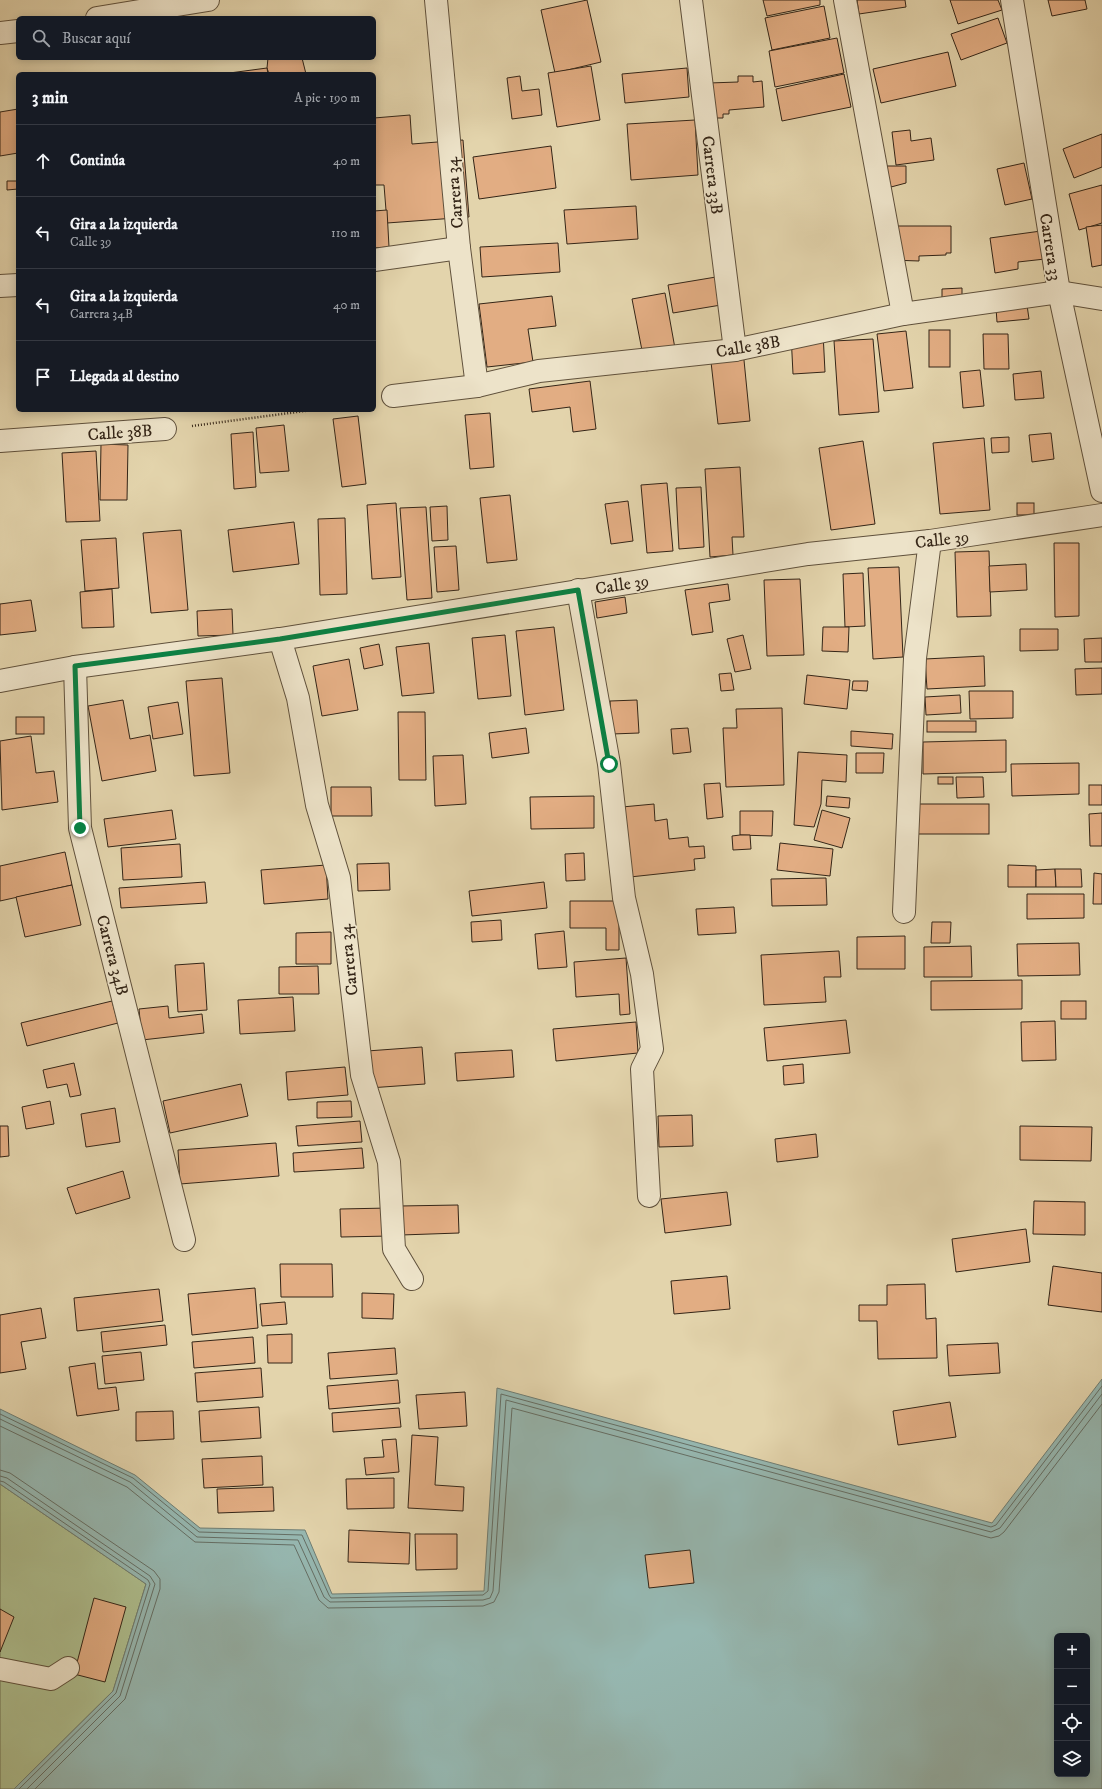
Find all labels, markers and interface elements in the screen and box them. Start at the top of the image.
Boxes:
search box [16,16,376,60]
icon: search [30,27,52,49]
text: Buscar aquí [62,29,130,48]
text: 3 min [32,87,68,109]
text: A pie · 190 m [294,90,360,106]
street label: Carrera 33B [696,135,728,216]
icon: ahead [32,150,54,172]
text: Continúa [70,151,125,170]
text: 40 m [333,153,360,169]
street label: Carrera 34 [441,155,469,230]
street label: Carrera 33 [1034,212,1066,283]
text: Gira a la izquierda [70,215,178,234]
icon: left [32,222,54,244]
text: 110 m [331,225,360,241]
text: Calle 39 [70,234,111,250]
text: Gira a la izquierda [70,287,178,306]
icon: left [32,294,54,316]
text: 40 m [333,297,360,313]
text: Carrera 34B [70,306,133,322]
street label: Calle 38B [714,331,782,363]
icon: arrive [32,366,54,388]
text: Llegada al destino [70,367,179,386]
street label: Calle 38B [87,420,153,446]
street label: Calle 39 [914,526,970,554]
street label: Calle 39 [594,570,651,600]
route start [600,755,618,773]
route end [71,819,89,837]
street label: Carrera 34B [91,913,133,998]
street label: Carrera 34 [334,922,364,997]
map controls [1054,1633,1090,1777]
button: + [1054,1633,1090,1669]
button: − [1054,1669,1090,1705]
button: locate [1054,1705,1090,1741]
button: layers [1054,1741,1090,1777]

